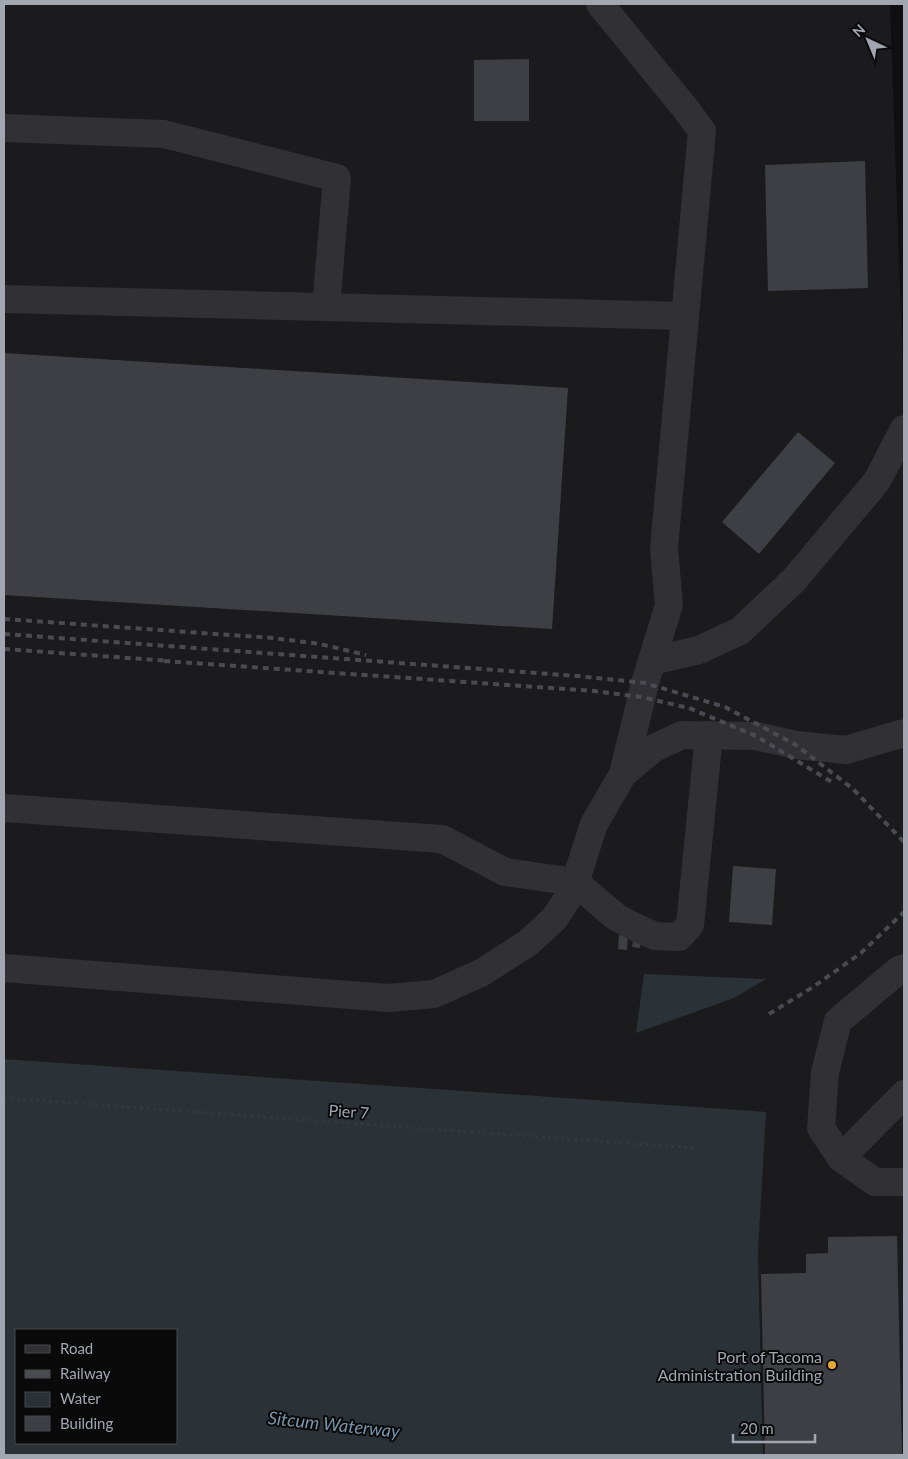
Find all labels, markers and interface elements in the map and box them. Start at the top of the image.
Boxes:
north arrow [843,15,893,65]
text: N [849,20,868,40]
street label: Pier 7 [328,1100,370,1122]
legend [15,1329,178,1444]
text: Road [60,1339,93,1357]
place label: Port of Tacoma Administration Building [658,1347,822,1384]
marker: Port of Tacoma Administration Building [826,1359,838,1371]
text: Railway [60,1364,111,1382]
text: Water [60,1389,101,1407]
water label: Sitcum Waterway [267,1406,401,1442]
scale bar [733,1412,816,1444]
text: Building [60,1414,113,1432]
text: 20 m [740,1419,774,1437]

